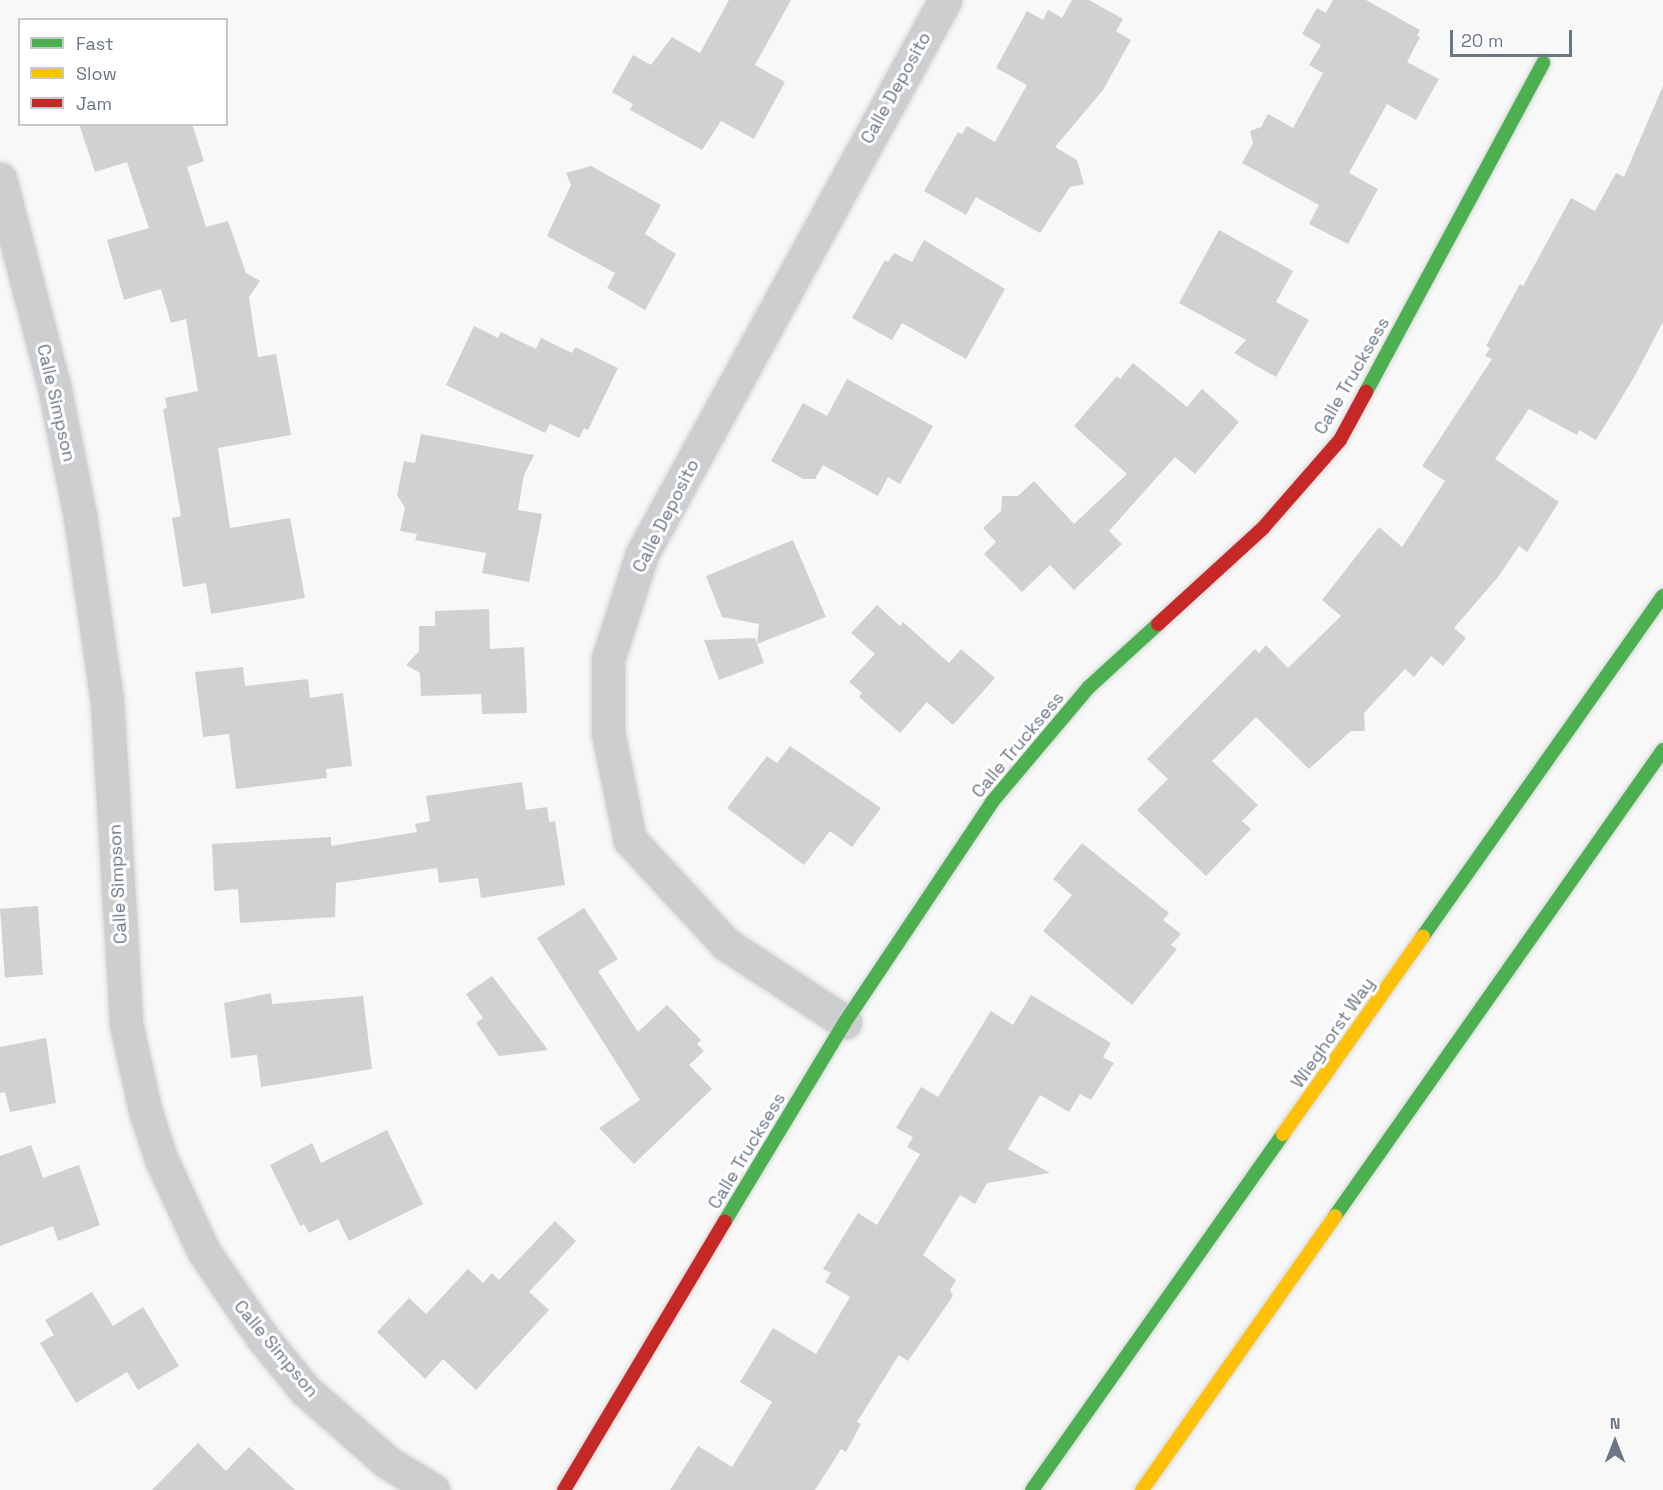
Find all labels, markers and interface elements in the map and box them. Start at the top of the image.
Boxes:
legend [18,18,228,126]
scale bar [1453,18,1574,56]
street label: Calle Deposito [856,28,936,148]
text: 20 m [1461,29,1504,52]
text: Fast [76,32,113,55]
text: Slow [76,62,117,85]
text: Jam [76,92,112,115]
street label: Calle Trucksess [1310,313,1394,439]
street label: Calle Simpson [32,342,80,464]
street label: Calle Deposito [628,456,704,576]
street label: Calle Trucksess [967,687,1069,803]
street label: Calle Simpson [104,823,132,945]
street label: Wieghorst Way [1287,974,1379,1092]
street label: Calle Trucksess [704,1089,790,1213]
street label: Calle Simpson [229,1296,323,1402]
north arrow [1585,1412,1645,1472]
text: N [1610,1413,1620,1434]

